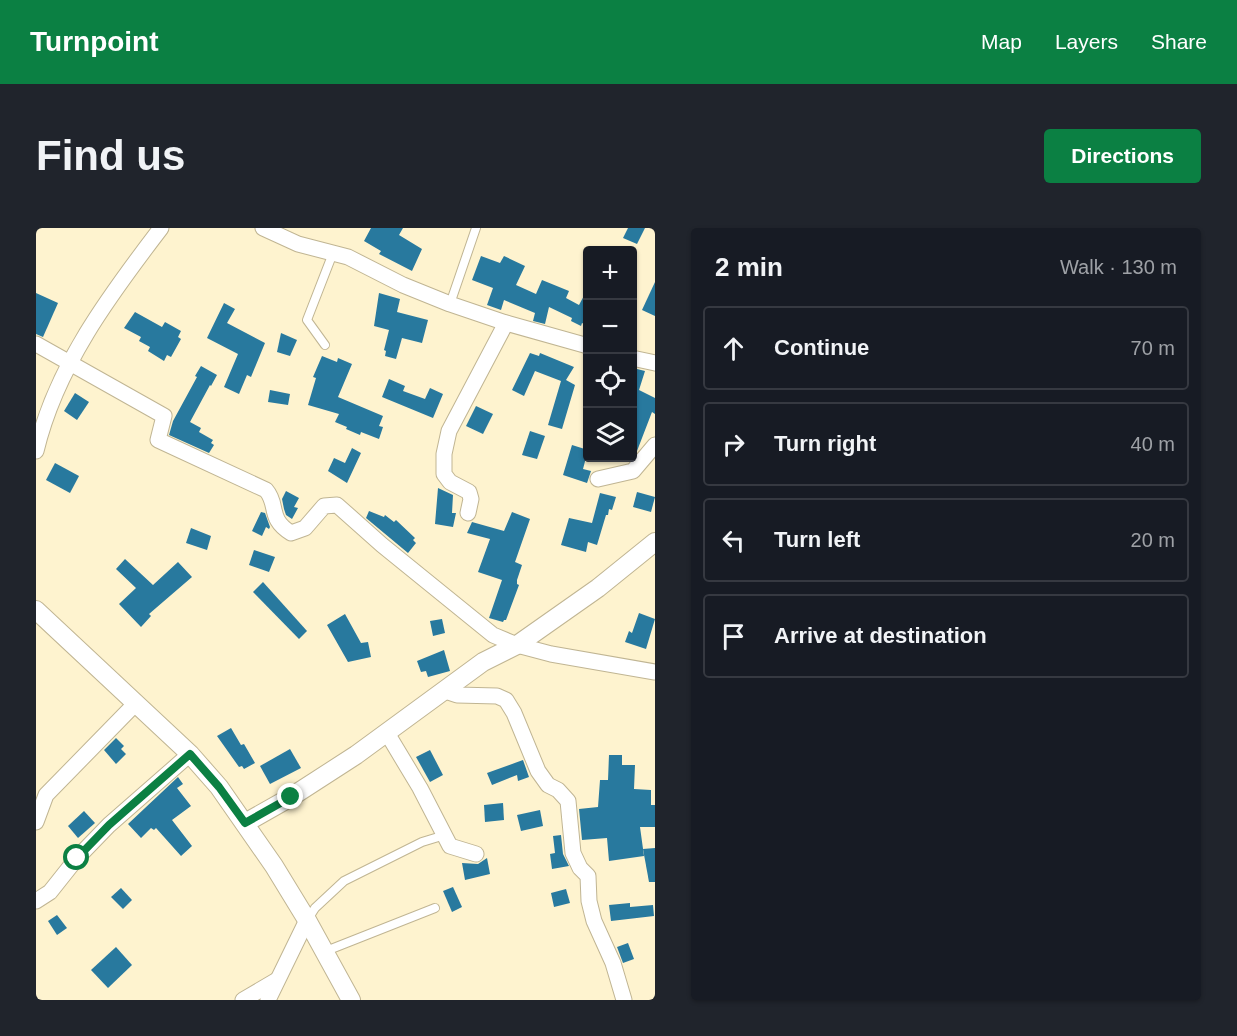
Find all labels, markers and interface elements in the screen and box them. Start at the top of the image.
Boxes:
text: Turnpoint [30,26,159,57]
text: Map [981,30,1022,53]
text: Layers [1055,30,1118,53]
text: Share [1151,30,1207,53]
button: Directions [1044,129,1201,183]
text: Find us [36,132,185,179]
map controls [583,246,637,462]
button: + [583,246,637,300]
text: 2 min [715,252,783,282]
text: Walk · 130 m [1060,256,1177,278]
button: − [583,300,637,354]
icon: ahead [717,332,750,365]
text: Continue [774,335,869,360]
text: 70 m [1131,337,1175,359]
button: locate [583,354,637,408]
button: layers [583,408,637,462]
icon: right [717,428,750,461]
text: Turn right [774,431,876,456]
text: 40 m [1131,433,1175,455]
icon: left [717,524,750,557]
text: Turn left [774,527,860,552]
text: 20 m [1131,529,1175,551]
icon: arrive [717,620,750,653]
text: Arrive at destination [774,623,987,648]
route end [277,783,303,809]
route start [63,844,89,870]

